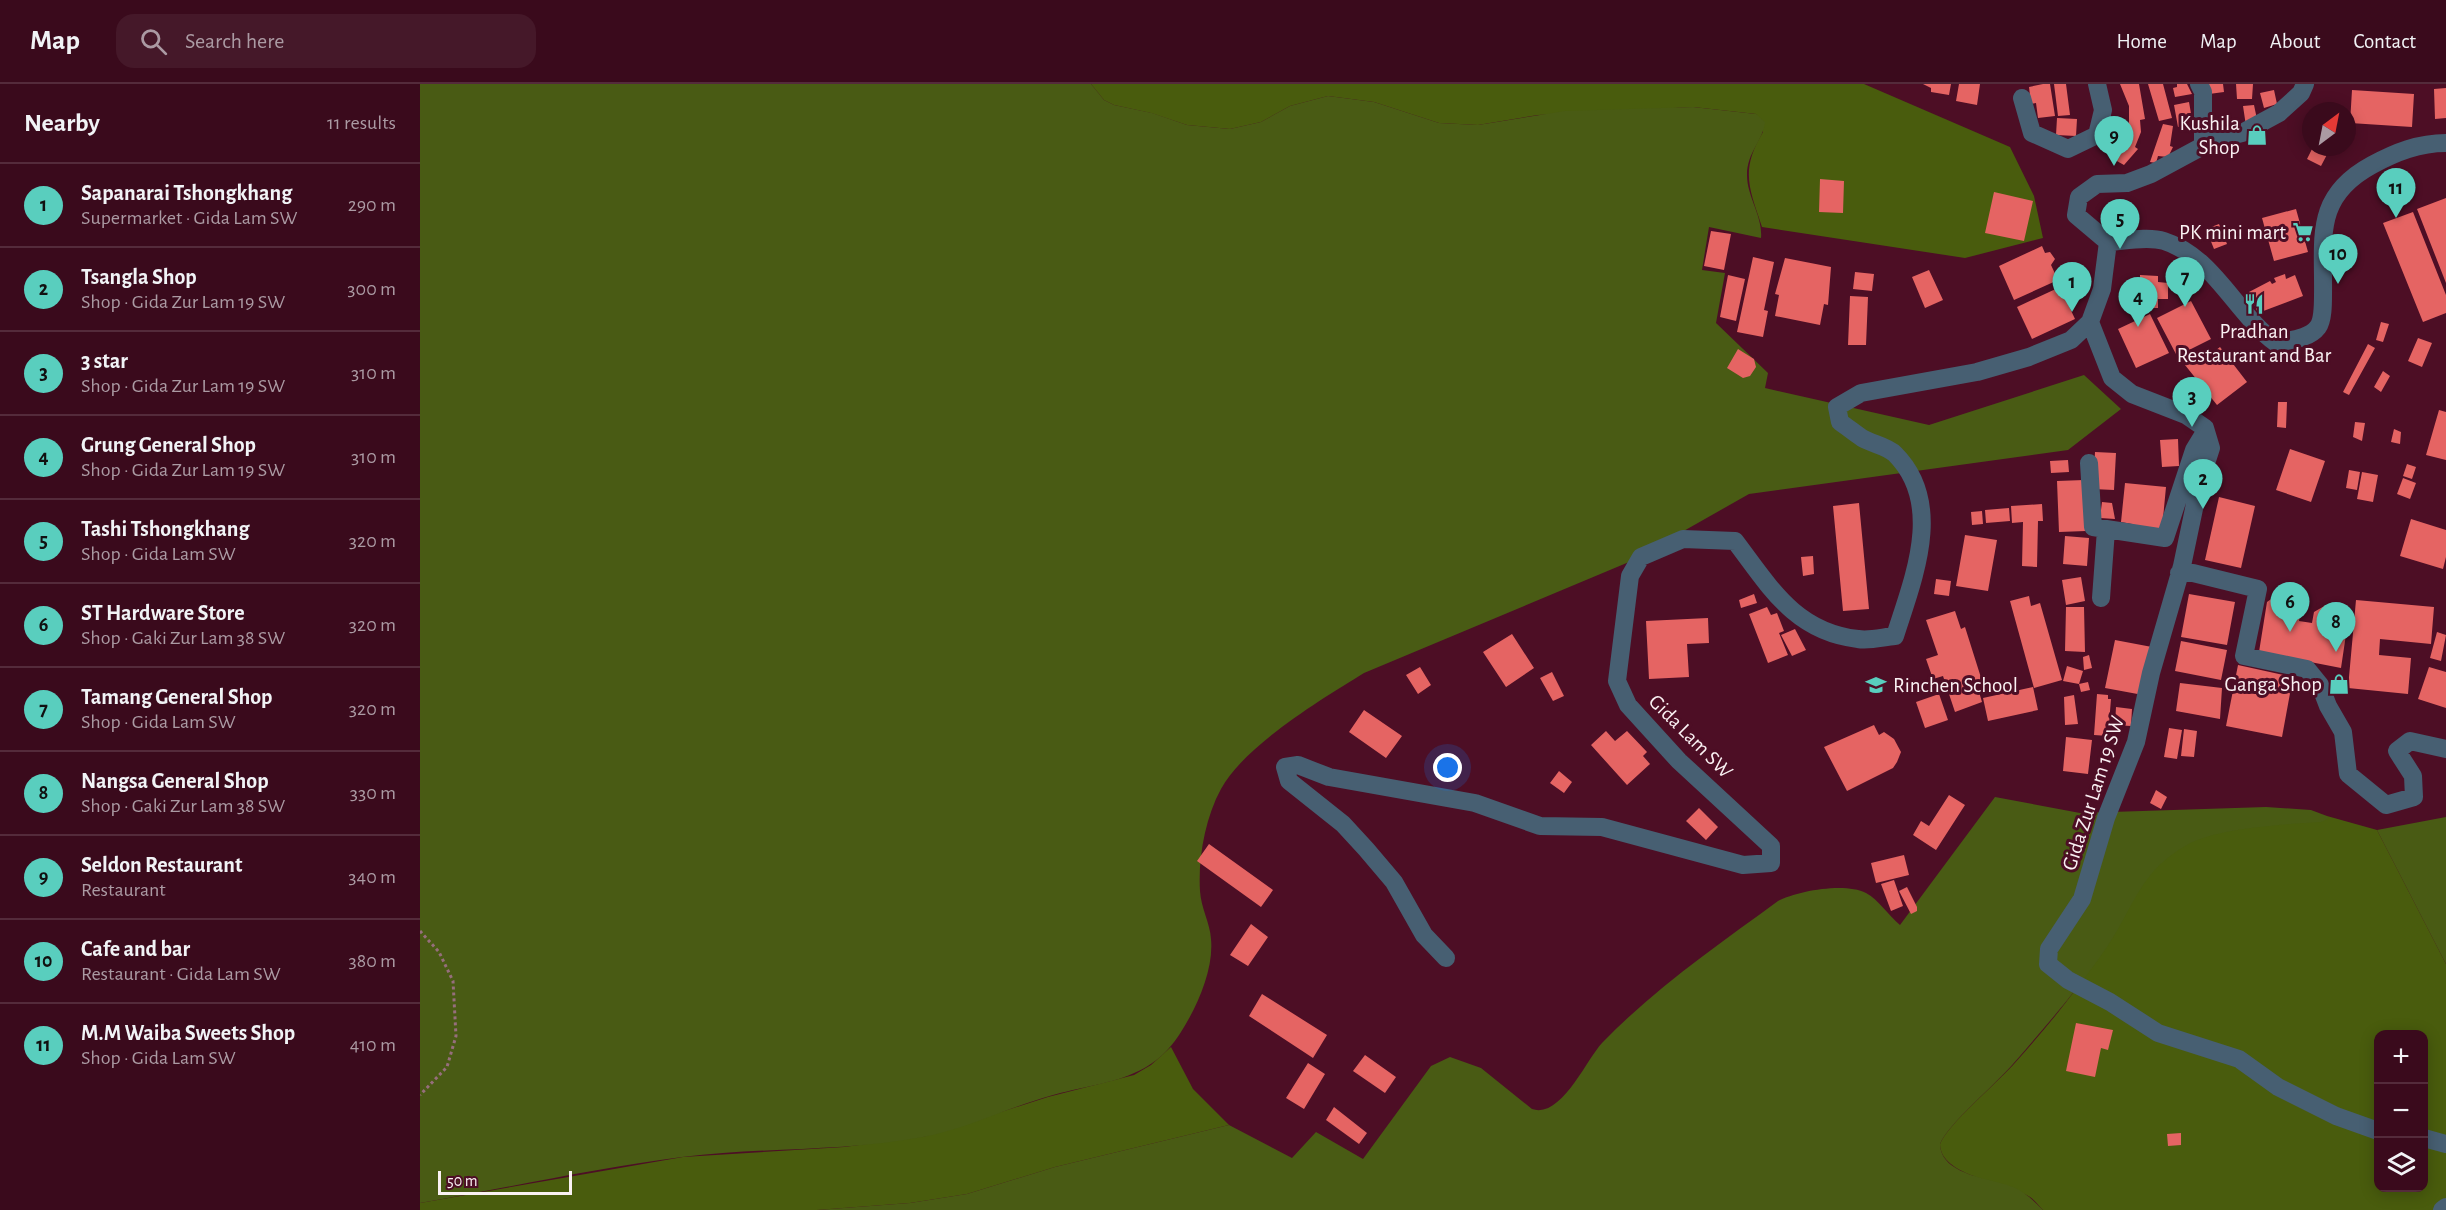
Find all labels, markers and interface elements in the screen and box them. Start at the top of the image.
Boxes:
search box [116,14,536,68]
icon: search [137,25,170,58]
text: Map [30,27,80,55]
text: Search here [185,30,284,52]
text: Home [2116,31,2167,52]
text: Map [2200,31,2237,52]
text: About [2270,31,2320,52]
text: Contact [2353,31,2416,52]
north arrow [2302,102,2356,156]
text: Nearby [24,110,100,136]
text: 11 results [327,113,396,133]
place label: Kushila Shop [2179,113,2240,158]
pin: 9 [2094,116,2134,166]
shop icon: Kushila Shop [2245,123,2269,147]
pin: 11 [2376,168,2416,218]
text: Sapanarai Tshongkhang [81,182,292,204]
text: 1 [40,195,47,215]
text: 290 m [348,195,396,215]
pin: 5 [2100,200,2140,249]
text: Supermarket · Gida Lam SW [81,208,297,228]
supermarket icon: PK mini mart [2291,220,2315,244]
place label: PK mini mart [2179,222,2286,243]
pin: 10 [2318,234,2358,284]
pin: 7 [2166,258,2204,307]
pin: 1 [2052,262,2092,312]
text: Tsangla Shop [81,266,197,288]
pin: 4 [2118,278,2158,327]
text: 2 [39,279,48,299]
text: 300 m [347,279,396,299]
text: Shop · Gida Zur Lam 19 SW [81,292,285,312]
restaurant icon: Pradhan Restaurant and Bar [2242,292,2266,316]
place label: Pradhan Restaurant and Bar [2177,321,2331,366]
text: 3 star [81,350,128,372]
text: 3 [39,363,48,383]
text: 310 m [351,363,396,383]
text: Shop · Gida Zur Lam 19 SW [81,376,285,396]
pin: 3 [2172,378,2212,427]
text: Grung General Shop [81,434,256,456]
text: 4 [38,447,49,467]
text: 310 m [351,447,396,467]
text: Shop · Gida Zur Lam 19 SW [81,460,285,480]
pin: 2 [2184,460,2222,509]
text: Tashi Tshongkhang [81,518,249,540]
text: 5 [39,531,48,551]
text: 320 m [349,531,396,551]
text: Shop · Gida Lam SW [81,544,236,564]
pin: 6 [2270,582,2310,632]
text: ST Hardware Store [81,602,245,624]
pin: 8 [2316,602,2356,652]
text: 6 [39,615,48,635]
text: 320 m [349,615,396,635]
text: Shop · Gaki Zur Lam 38 SW [81,628,285,648]
shop icon: Ganga Shop [2327,672,2351,696]
school or university icon: Rinchen School [1864,673,1888,697]
place label: Ganga Shop [2225,674,2322,695]
place label: Rinchen School [1893,675,2018,696]
text: Tamang General Shop [81,686,272,708]
street label: Gida Lam SW [1645,690,1737,782]
text: 7 [39,699,48,719]
text: 320 m [349,699,396,719]
text: Shop · Gida Lam SW [81,712,236,732]
street label: Gida Zur Lam 19 SW [2059,713,2128,873]
your location [1433,753,1462,782]
text: Nangsa General Shop [81,770,269,792]
text: 8 [39,783,48,803]
text: 330 m [350,783,396,803]
text: Shop · Gaki Zur Lam 38 SW [81,796,285,816]
text: Seldon Restaurant [81,854,242,876]
text: 9 [39,867,48,887]
text: 340 m [348,867,396,887]
text: Restaurant [81,880,166,900]
text: Cafe and bar [81,938,190,960]
text: 10 [35,951,52,971]
text: 380 m [348,951,396,971]
text: Restaurant · Gida Lam SW [81,964,281,984]
text: M.M Waiba Sweets Shop [81,1022,295,1044]
map controls [2374,1030,2428,1192]
button: + [2374,1030,2428,1084]
text: 11 [36,1035,51,1055]
text: 410 m [350,1035,396,1055]
text: Shop · Gida Lam SW [81,1048,236,1068]
button: − [2374,1084,2428,1138]
button: layers [2374,1138,2428,1192]
scale bar [438,1168,572,1196]
text: 50 m [447,1173,478,1189]

